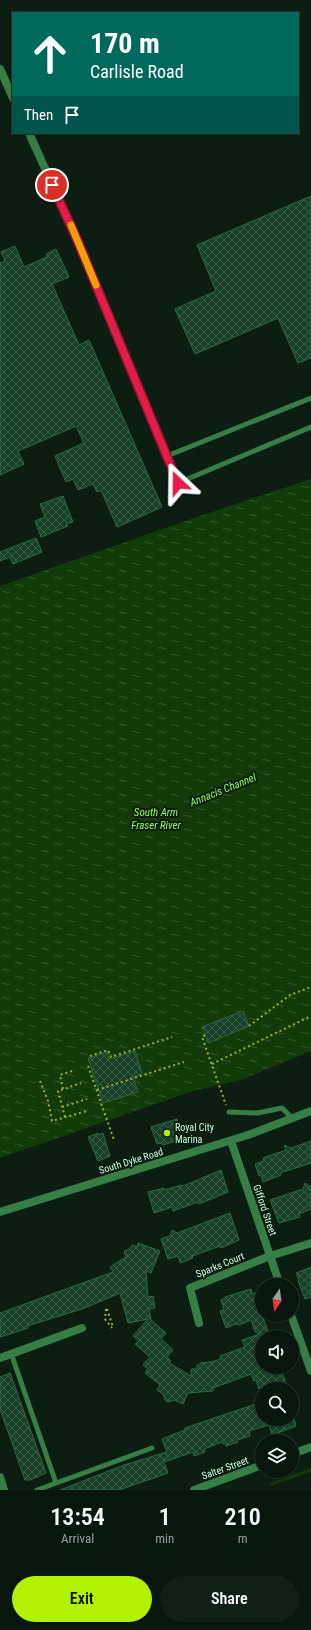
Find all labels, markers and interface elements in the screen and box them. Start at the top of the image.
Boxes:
text: 170 m [90,27,160,60]
icon: ahead [24,28,76,80]
text: Carlisle Road [90,61,184,82]
icon: arrive [61,104,83,126]
text: Then [24,106,53,124]
pin [35,168,69,202]
icon: arrive [41,174,63,196]
position arrow [157,462,199,504]
water label: Annacis Channel [187,771,259,810]
water label: South Arm Fraser River [131,806,182,832]
place label: Royal City Marina [175,1122,214,1145]
marker: Royal City Marina [162,1128,172,1138]
street label: South Dyke Road [98,1146,164,1176]
street label: Gifford Street [251,1183,279,1237]
street label: Sparks Court [194,1250,246,1280]
north arrow [255,1278,299,1322]
map controls [255,1278,299,1478]
button: sound [255,1330,299,1374]
button: search [255,1382,299,1426]
button: layers [255,1434,299,1478]
street label: Salter Street [200,1454,250,1481]
text: 13:54 [50,1503,105,1531]
text: 1 [159,1503,171,1531]
text: 210 [225,1503,261,1531]
text: Arrival [61,1531,94,1546]
text: min [155,1531,174,1546]
text: m [238,1531,248,1546]
button: Exit [12,1576,152,1622]
button: Share [160,1576,299,1622]

